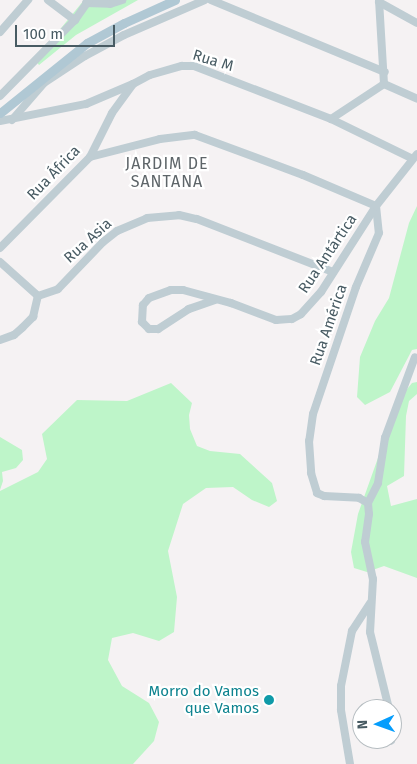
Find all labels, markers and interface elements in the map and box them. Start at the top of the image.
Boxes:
scale bar [18,15,118,47]
text: 100 m [23,25,63,43]
street label: Rua M [190,46,236,76]
street label: Rua África [24,142,84,204]
district label: JARDIM DE SANTANA [124,154,210,192]
street label: Rua Antártica [295,211,361,297]
street label: Rua Asia [60,215,116,267]
street label: Rua América [307,282,351,368]
place label: Morro do Vamos que Vamos [148,682,259,717]
marker: Morro do Vamos que Vamos [263,694,275,706]
north arrow [352,699,402,749]
text: N [354,720,371,729]

